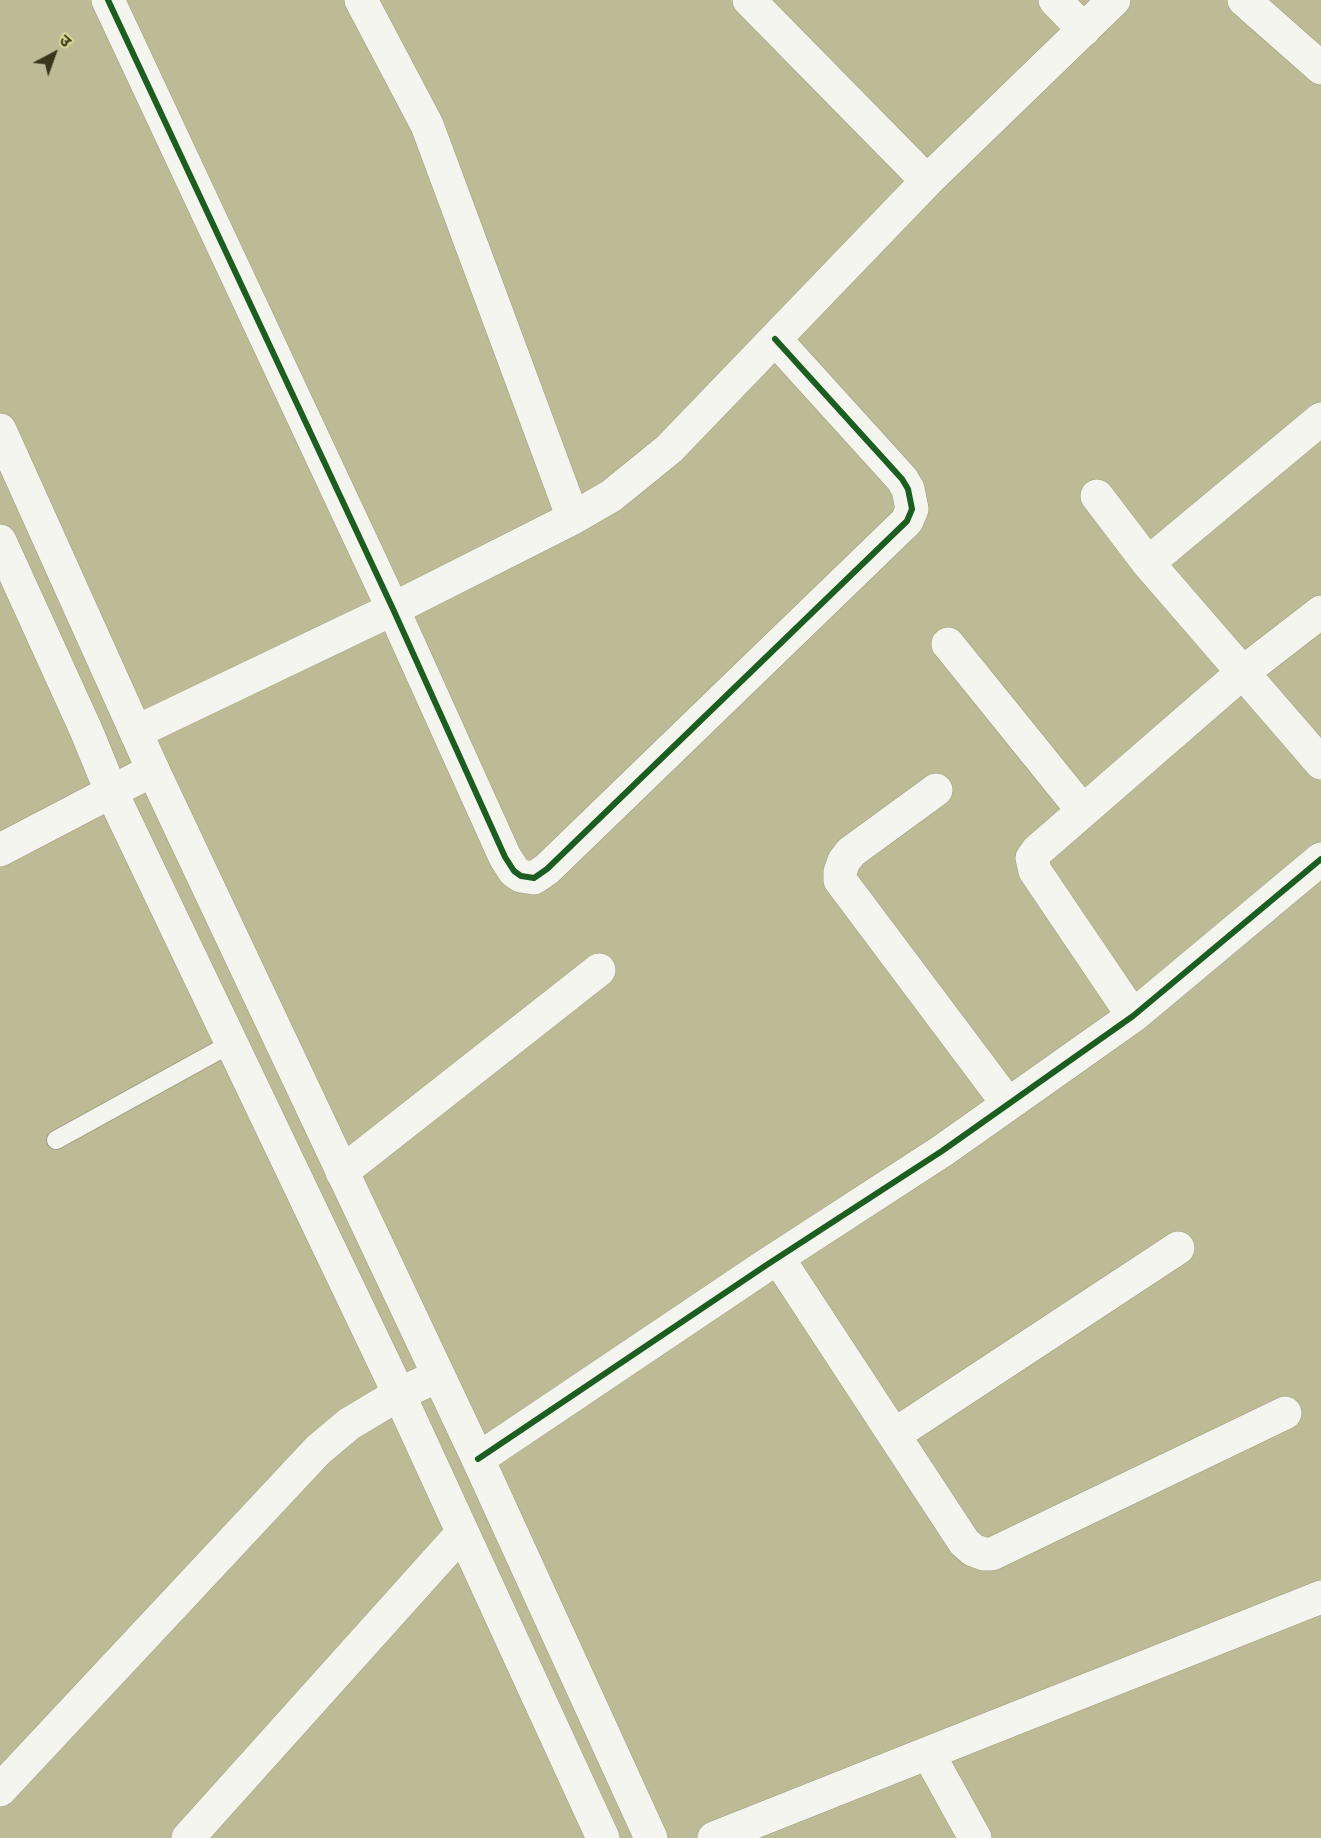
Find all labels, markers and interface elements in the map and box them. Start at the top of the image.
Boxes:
north arrow [24,24,84,84]
text: उ [56,30,76,50]

